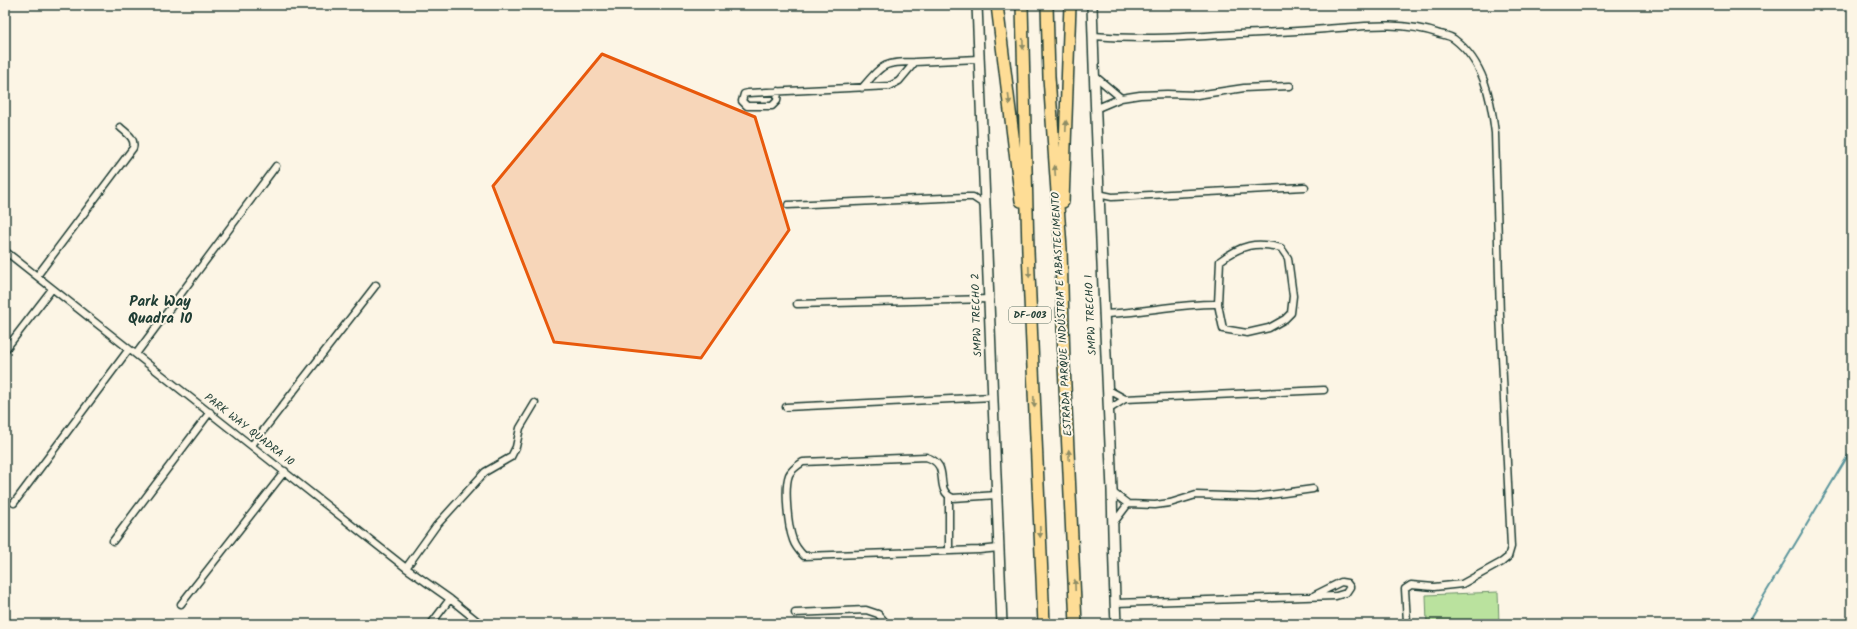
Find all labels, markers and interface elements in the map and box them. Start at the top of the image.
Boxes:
one-way arrow [1020,38,1026,51]
one-way arrow [1006,93,1012,105]
one-way arrow [1063,120,1070,132]
one-way arrow [1051,165,1058,177]
street label: ESTRADA PARQUE INDÚSTRIA E ABASTECIMENTO [1047,191,1077,437]
one-way arrow [1025,266,1032,278]
street label: SMPW TRECHO 2 [967,273,987,357]
street label: SMPW TRECHO 1 [1080,274,1102,356]
district label: Park Way Quadra 10 [128,290,192,331]
road number: DF-003 [1009,307,1051,323]
street label: PARK WAY QUADRA 10 [200,389,298,471]
one-way arrow [1031,396,1037,409]
one-way arrow [1065,449,1072,461]
one-way arrow [1036,526,1043,538]
one-way arrow [1072,578,1078,591]

